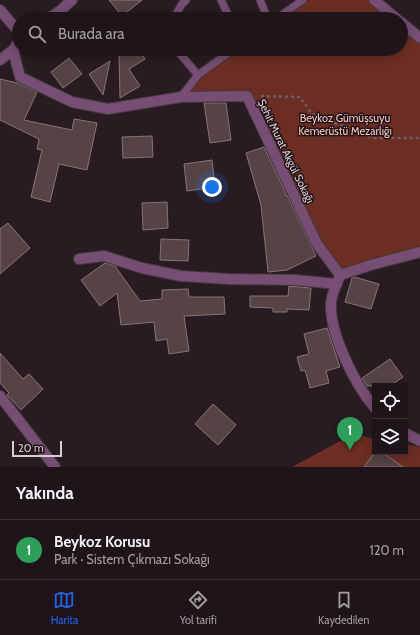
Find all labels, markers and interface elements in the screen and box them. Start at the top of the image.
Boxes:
search box [12,12,408,56]
icon: search [26,23,48,45]
text: Burada ara [58,25,125,43]
street label: Şehit Murat Akgül Sokağı [255,97,317,205]
park label: Beykoz Gümüşsuyu Kemerüstü Mezarlığı [298,111,392,138]
your location [202,177,222,197]
map controls [372,383,408,455]
button: locate [372,383,408,419]
pin: 1 [337,417,363,450]
button: layers [372,419,408,455]
scale bar [12,439,62,458]
text: 20 m [18,441,44,455]
text: Yakında [16,483,74,503]
text: Beykoz Korusu [54,533,150,551]
text: 1 [27,542,31,558]
text: 120 m [370,542,404,558]
text: Park · Sistem Çıkmazı Sokağı [54,551,210,567]
tab: Harita [51,589,78,627]
tab: Yol tarifi [180,589,217,627]
tab: Kaydedilen [318,589,369,627]

